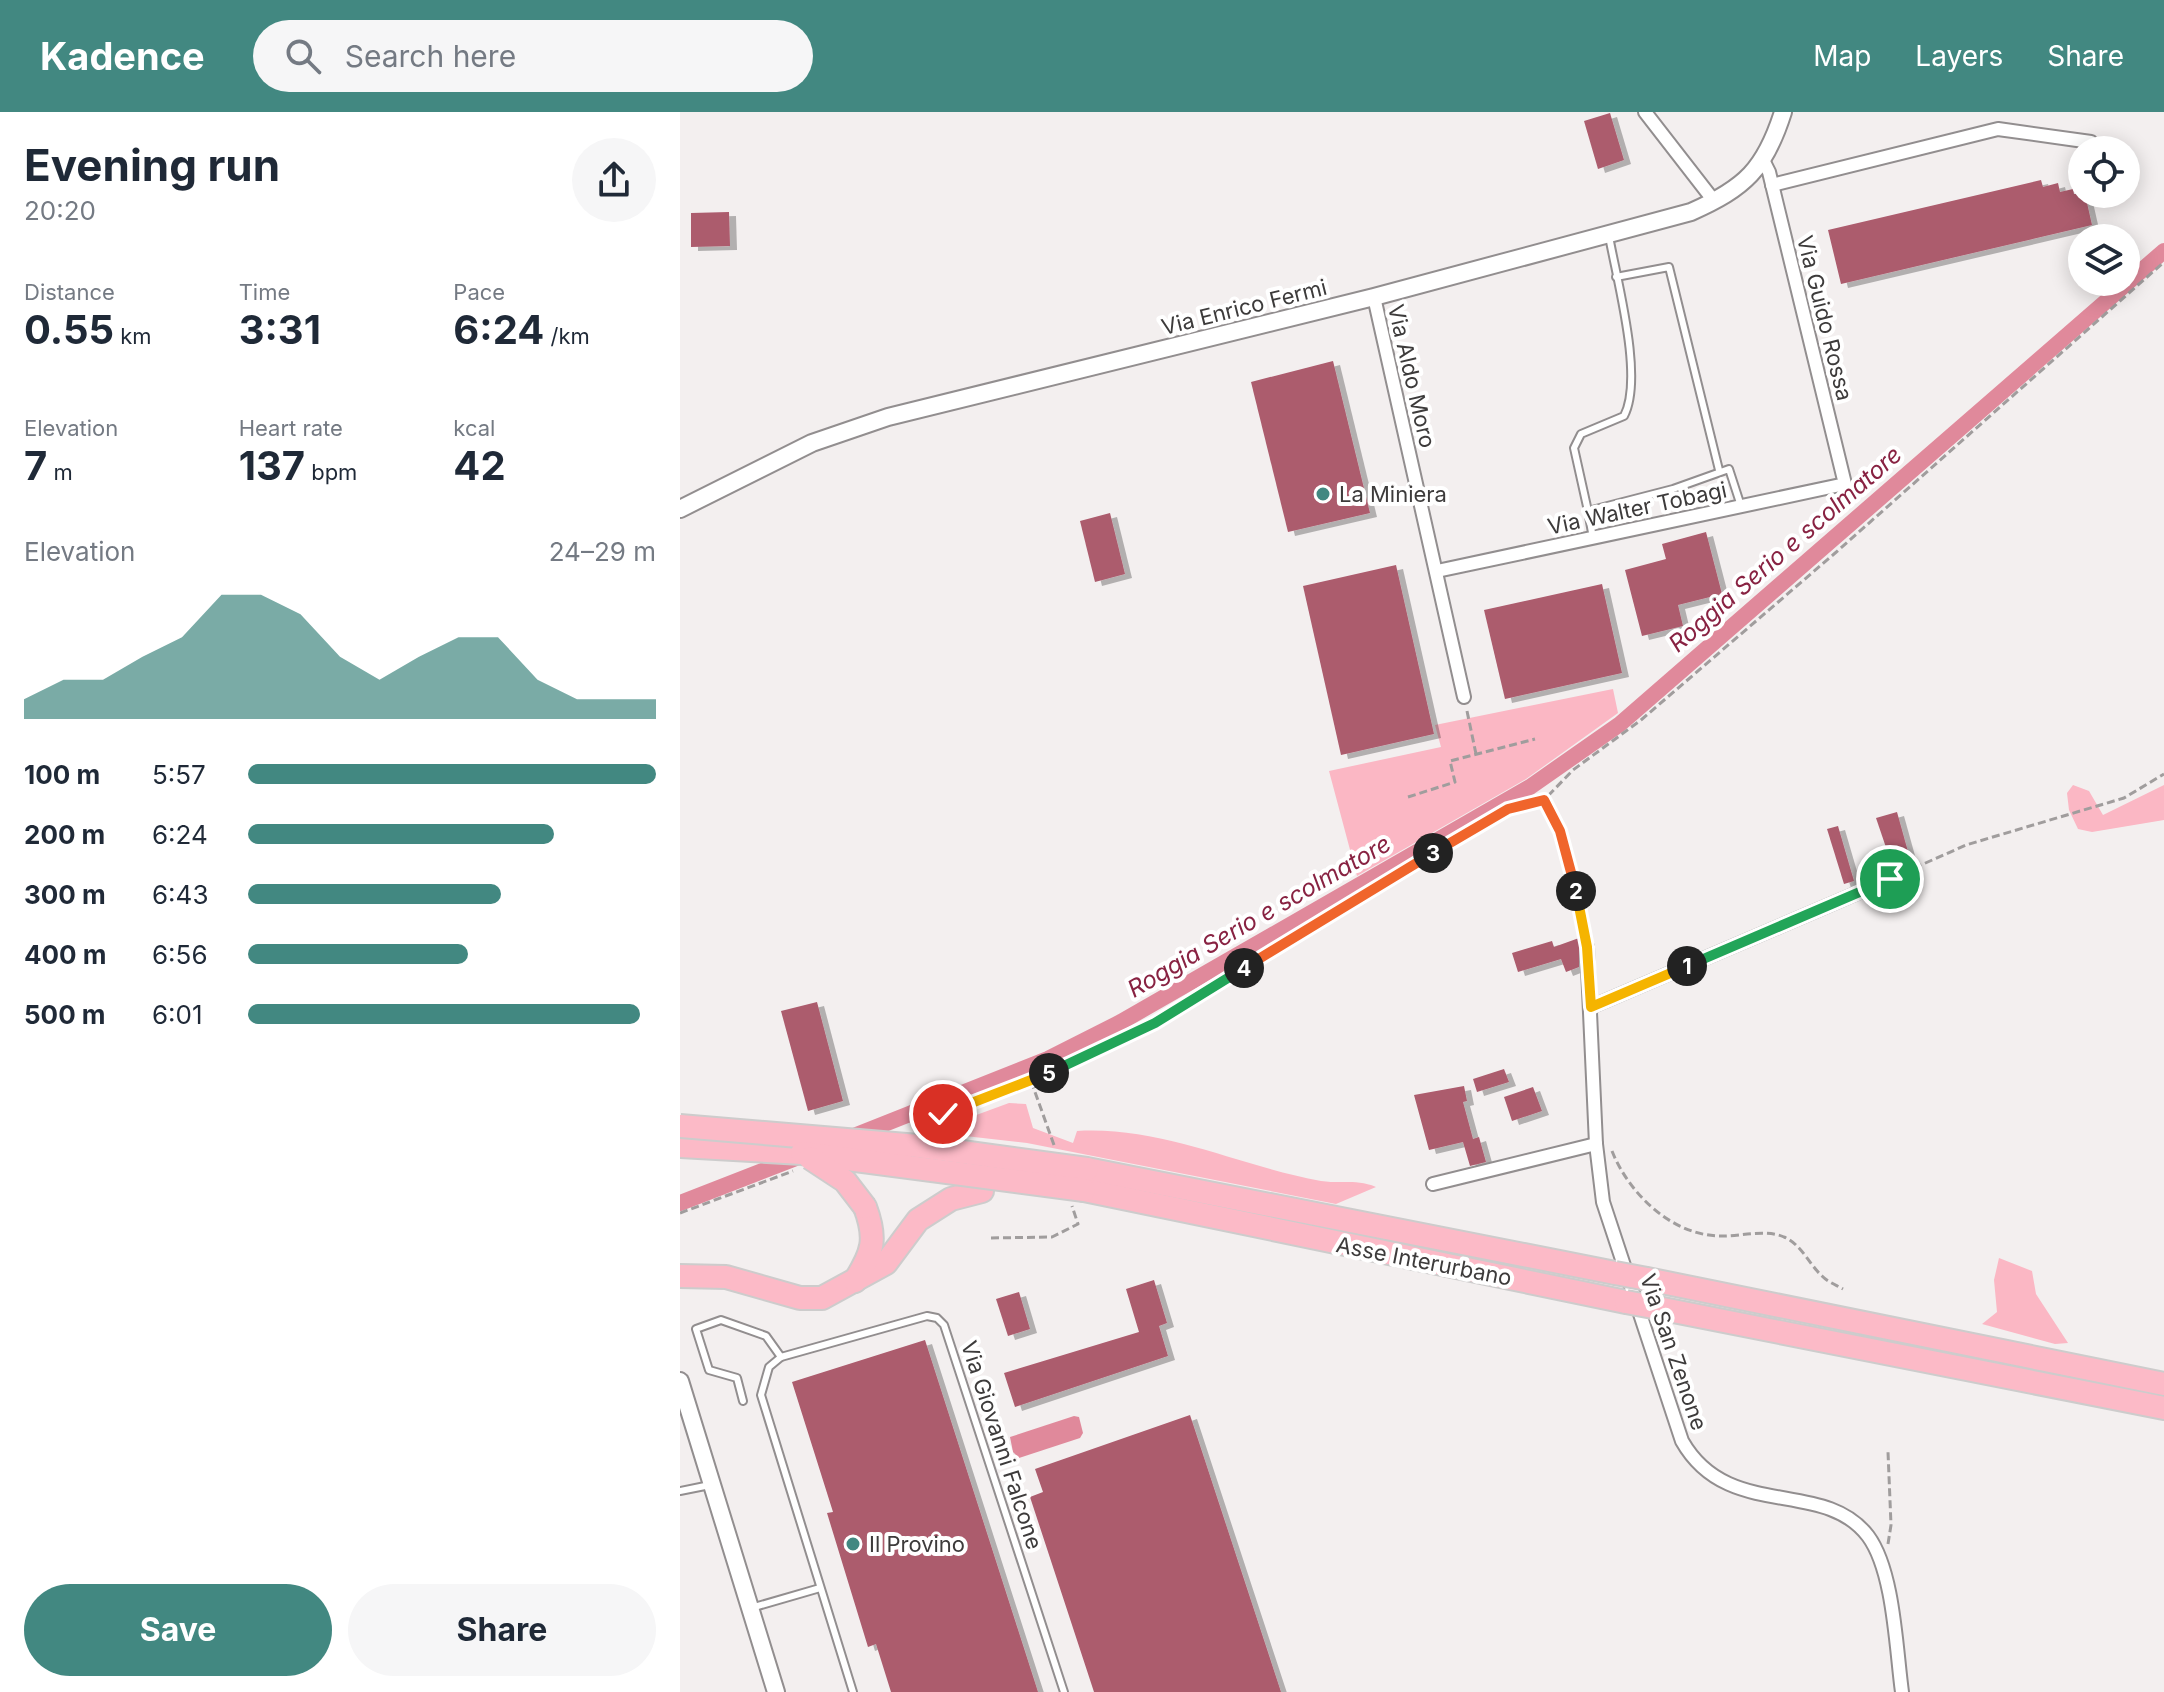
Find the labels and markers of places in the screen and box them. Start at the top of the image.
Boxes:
place label: La Miniera [1339,481,1447,507]
marker: La Miniera [1314,485,1332,503]
pin: 3 [1413,833,1453,873]
pin [1856,845,1924,913]
pin: 2 [1556,871,1596,911]
pin: 1 [1667,946,1707,986]
pin: 4 [1224,948,1264,988]
pin: 5 [1029,1053,1069,1093]
pin [909,1080,977,1148]
place label: Il Provino [869,1531,965,1557]
marker: Il Provino [844,1535,862,1553]

